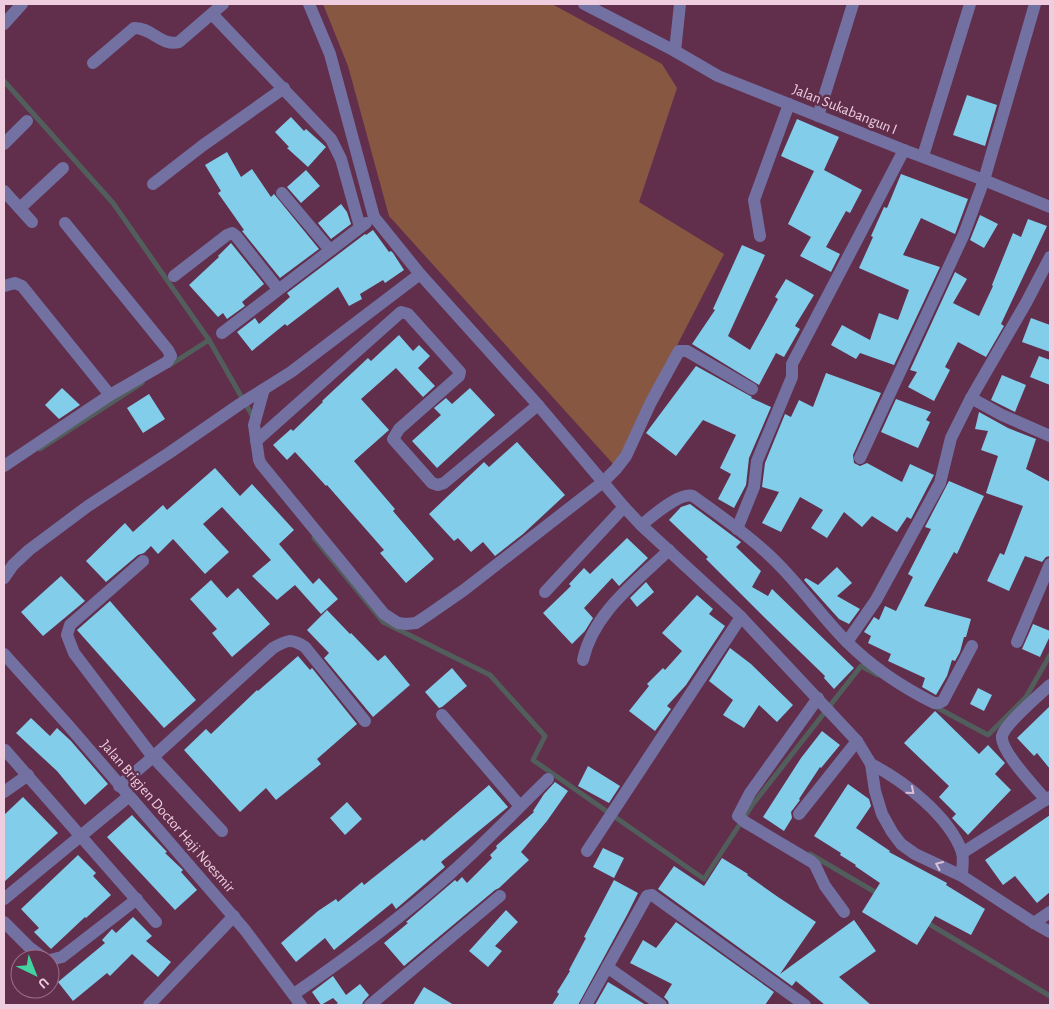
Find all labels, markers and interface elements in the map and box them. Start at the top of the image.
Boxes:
street label: Jalan Sukabangun I [790,82,899,137]
street label: Jalan Brigjen Doctor Haji Noesmir [98,737,238,895]
one-way arrow [905,786,914,794]
one-way arrow [935,861,944,871]
north arrow [10,949,60,999]
text: U [35,975,51,991]

